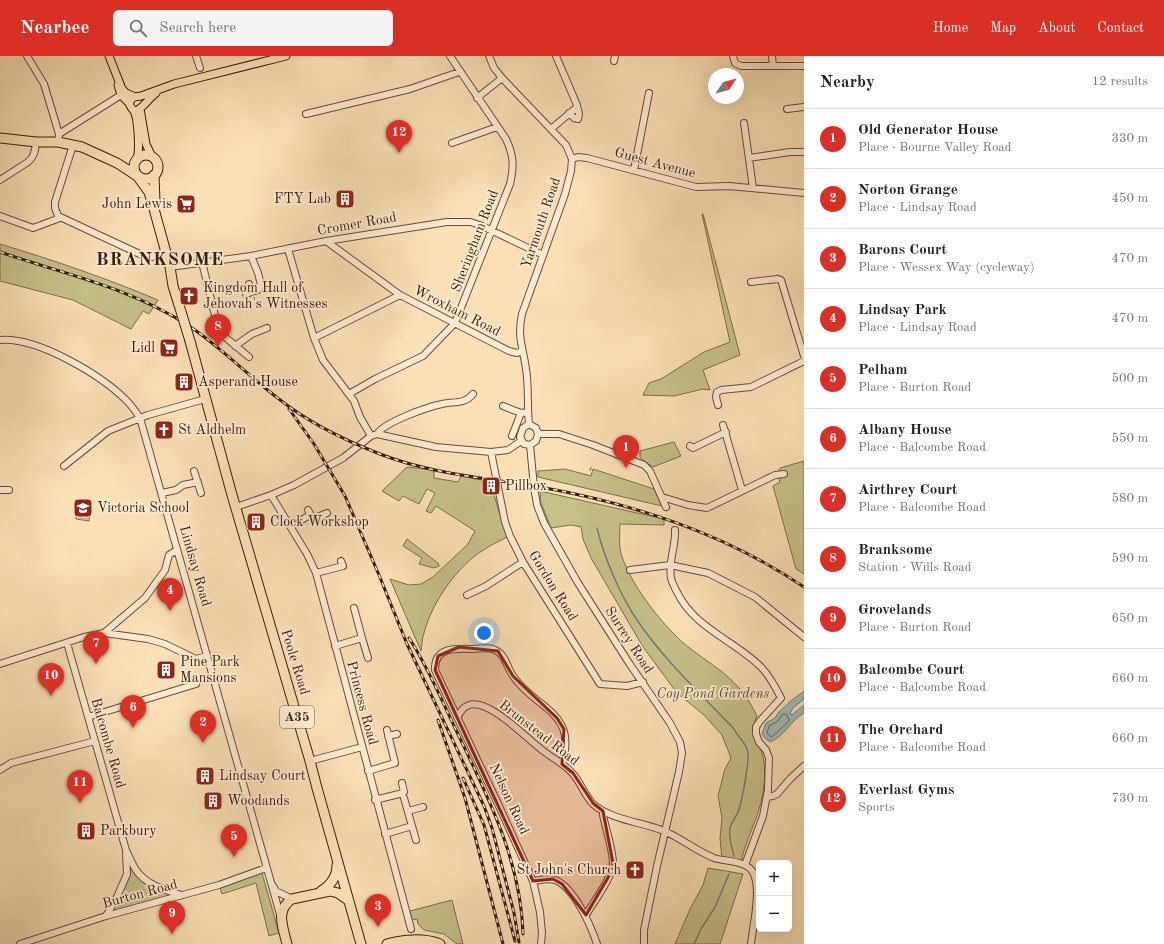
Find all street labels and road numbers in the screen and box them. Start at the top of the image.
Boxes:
street label: Guest Avenue [613,145,697,181]
street label: Yarmouth Road [519,176,563,270]
street label: Sheringham Road [449,188,501,294]
street label: Cromer Road [316,210,398,238]
street label: Wroxham Road [411,283,503,339]
street label: Lindsay Road [177,524,213,608]
street label: Gordon Road [526,548,580,624]
street label: Surrey Road [602,604,656,676]
street label: Poole Road [278,627,312,697]
street label: Princess Road [344,659,380,747]
street label: Balcombe Road [88,696,128,790]
street label: Brunstead Road [496,698,582,768]
road number: A35 [280,706,314,728]
street label: Nelson Road [486,761,532,837]
street label: Burton Road [101,877,179,911]

